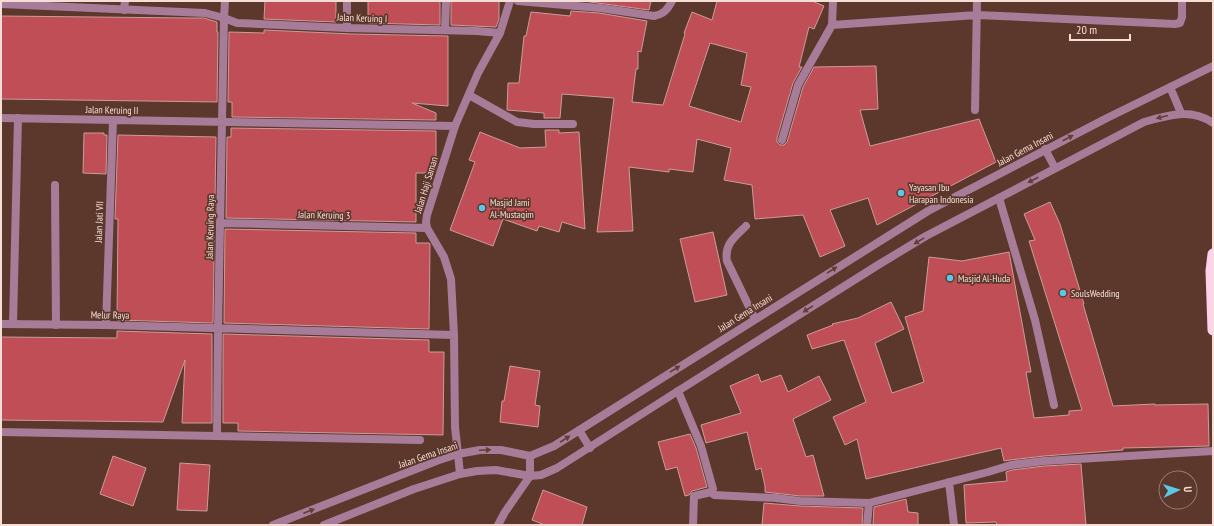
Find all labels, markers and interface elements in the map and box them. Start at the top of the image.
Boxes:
street label: Jalan Keruing I [336,11,387,25]
scale bar [1070,16,1130,42]
text: 20 m [1076,22,1097,37]
street label: Jalan Keruing II [85,103,138,117]
one-way arrow [1156,114,1168,120]
street label: Jalan Gema Insani [994,129,1055,170]
one-way arrow [1062,135,1073,141]
street label: Jalan Haji Saman [411,155,441,216]
one-way arrow [1027,177,1039,183]
place label: Yayasan Ibu Harapan Indonesia [909,181,973,206]
marker: Yayasan Ibu Harapan Indonesia [896,188,906,198]
street label: Jalan Keruing Raya [203,195,217,260]
place label: Masjid Jami Al-Mustaqim [490,196,534,221]
street label: Jalan Jati VII [92,201,106,244]
marker: Masjid Jami Al-Mustaqim [477,203,487,213]
street label: Jalan Keruing 3 [297,208,350,222]
one-way arrow [913,237,924,244]
one-way arrow [827,266,838,274]
place label: Masjid Al-Huda [958,272,1010,285]
marker: Masjid Al-Huda [945,273,955,283]
place label: SoulsWedding [1071,287,1120,300]
marker: SoulsWedding [1058,288,1068,298]
street label: Jalan Gema Insani [715,291,775,335]
one-way arrow [803,305,813,313]
street label: Melur Raya [91,308,129,322]
one-way arrow [669,366,681,373]
one-way arrow [560,435,571,443]
street label: Jalan Gema Insani [396,439,459,471]
one-way arrow [479,447,491,454]
north arrow [1158,470,1198,510]
text: U [1181,486,1195,493]
one-way arrow [304,507,316,513]

